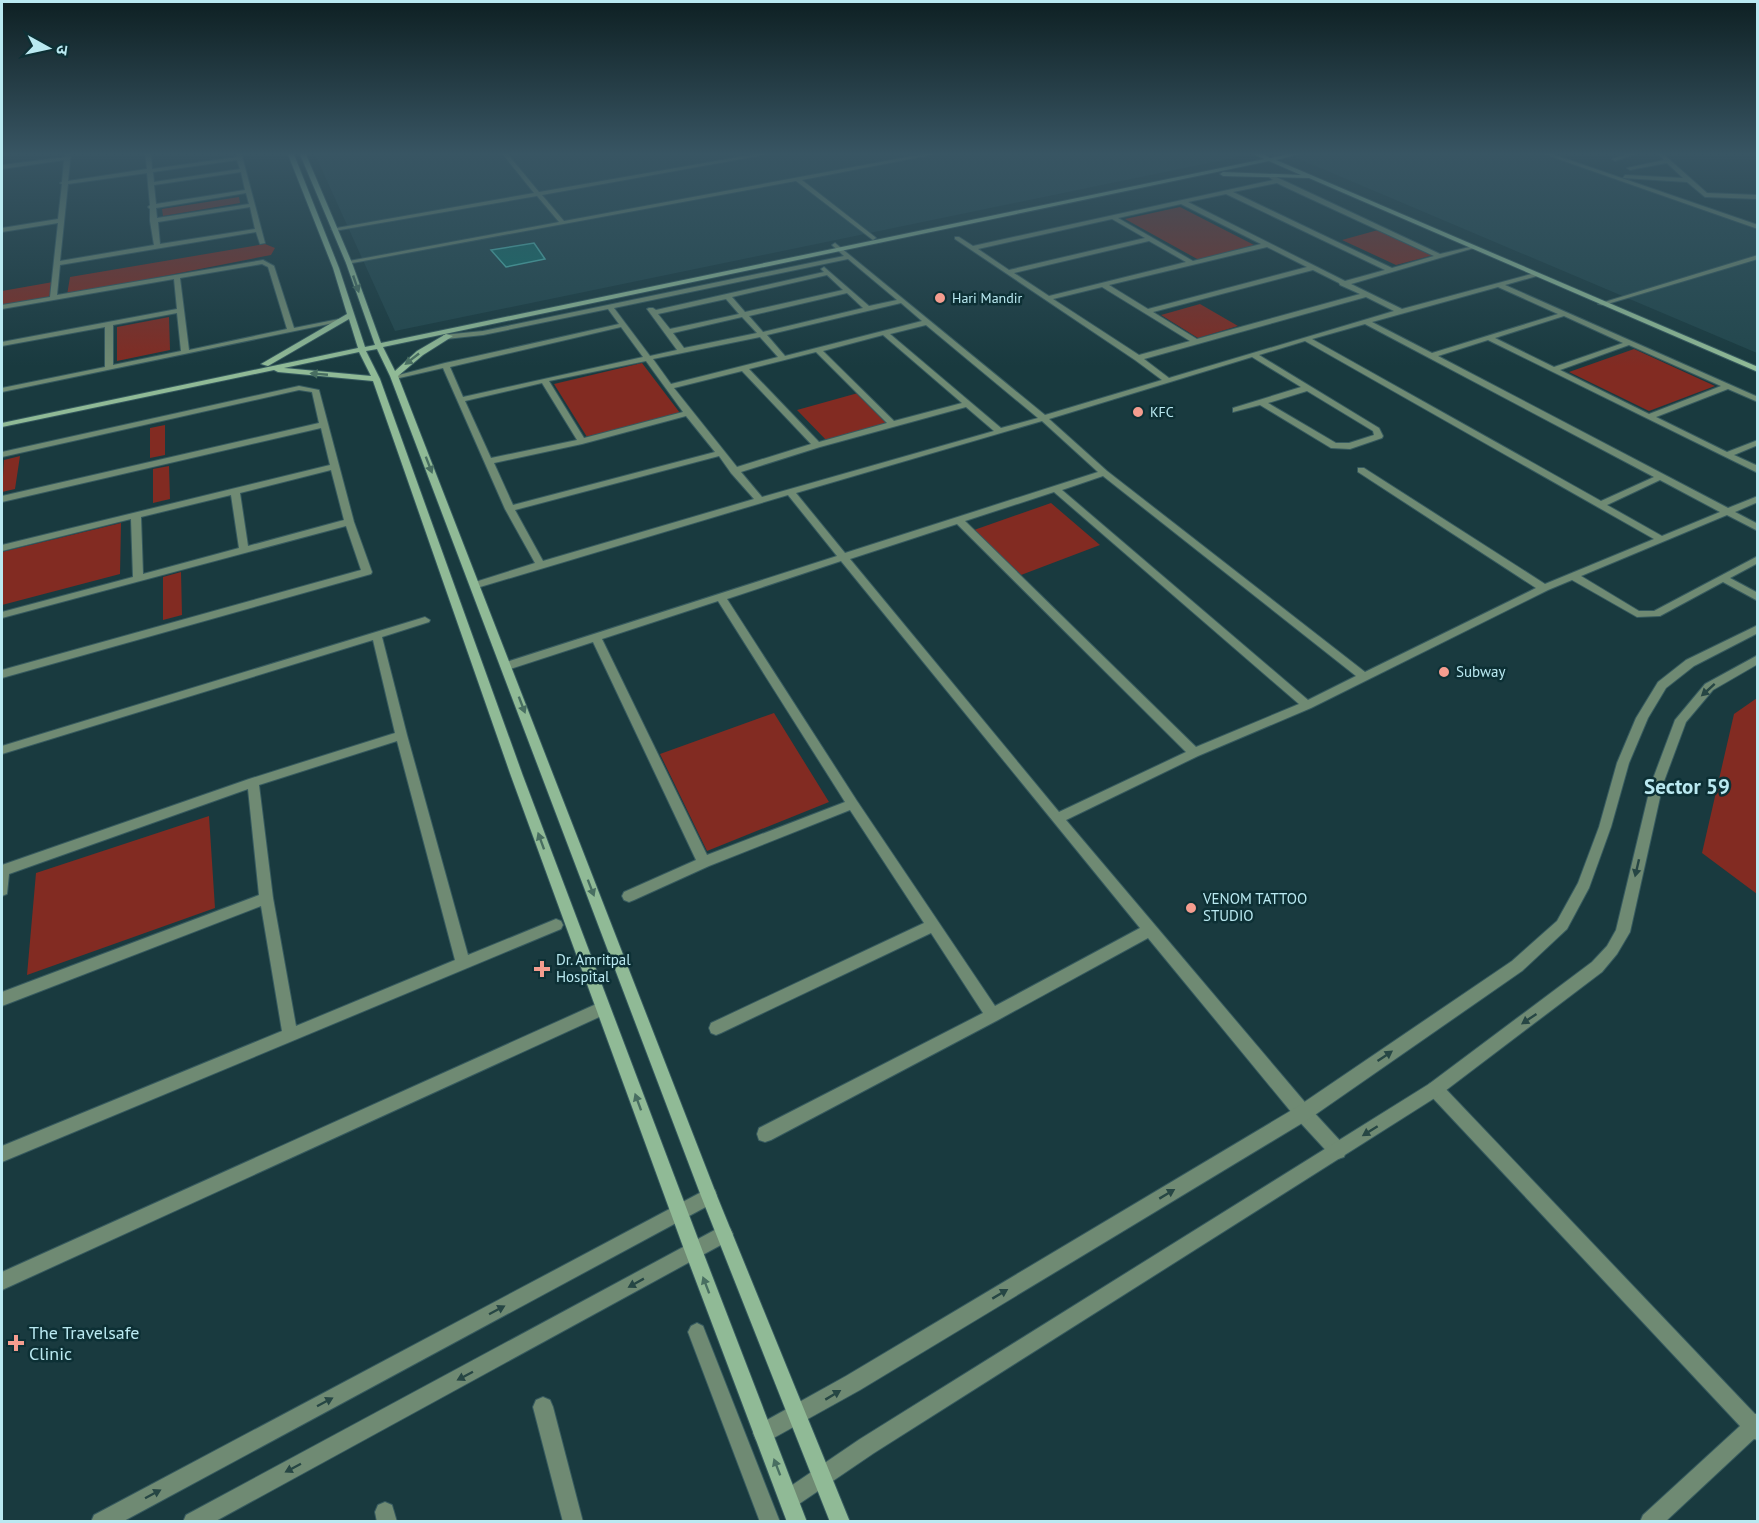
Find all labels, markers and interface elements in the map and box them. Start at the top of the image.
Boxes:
north arrow [18,18,78,78]
text: उ [52,44,73,57]
one-way arrow [352,275,362,293]
place label: Hari Mandir [952,289,1023,307]
marker: Hari Mandir [933,291,947,305]
one-way arrow [404,353,420,366]
one-way arrow [310,369,329,379]
place label: KFC [1150,403,1174,421]
marker: KFC [1131,405,1145,419]
one-way arrow [424,456,434,474]
place label: Subway [1456,662,1505,681]
marker: Subway [1437,665,1451,679]
one-way arrow [1701,683,1716,697]
one-way arrow [517,697,527,715]
district label: Sector 59 [1644,773,1730,800]
one-way arrow [535,832,545,850]
one-way arrow [1632,858,1642,877]
one-way arrow [587,879,597,897]
place label: VENOM TATTOO STUDIO [1202,889,1307,925]
marker: VENOM TATTOO STUDIO [1184,901,1198,915]
place label: Dr. Amritpal Hospital [556,950,631,986]
marker: Dr. Amritpal Hospital [533,960,551,978]
one-way arrow [1522,1013,1538,1025]
one-way arrow [1377,1050,1393,1062]
one-way arrow [633,1093,642,1111]
one-way arrow [1362,1125,1378,1136]
one-way arrow [1159,1188,1175,1199]
one-way arrow [701,1276,711,1294]
one-way arrow [627,1278,644,1288]
one-way arrow [992,1289,1009,1299]
one-way arrow [488,1305,505,1315]
place label: The Travelsafe Clinic [29,1321,139,1365]
marker: The Travelsafe Clinic [7,1334,25,1352]
one-way arrow [456,1371,473,1381]
one-way arrow [825,1389,841,1400]
one-way arrow [317,1397,334,1407]
one-way arrow [771,1458,781,1476]
one-way arrow [284,1463,301,1473]
one-way arrow [145,1489,162,1499]

